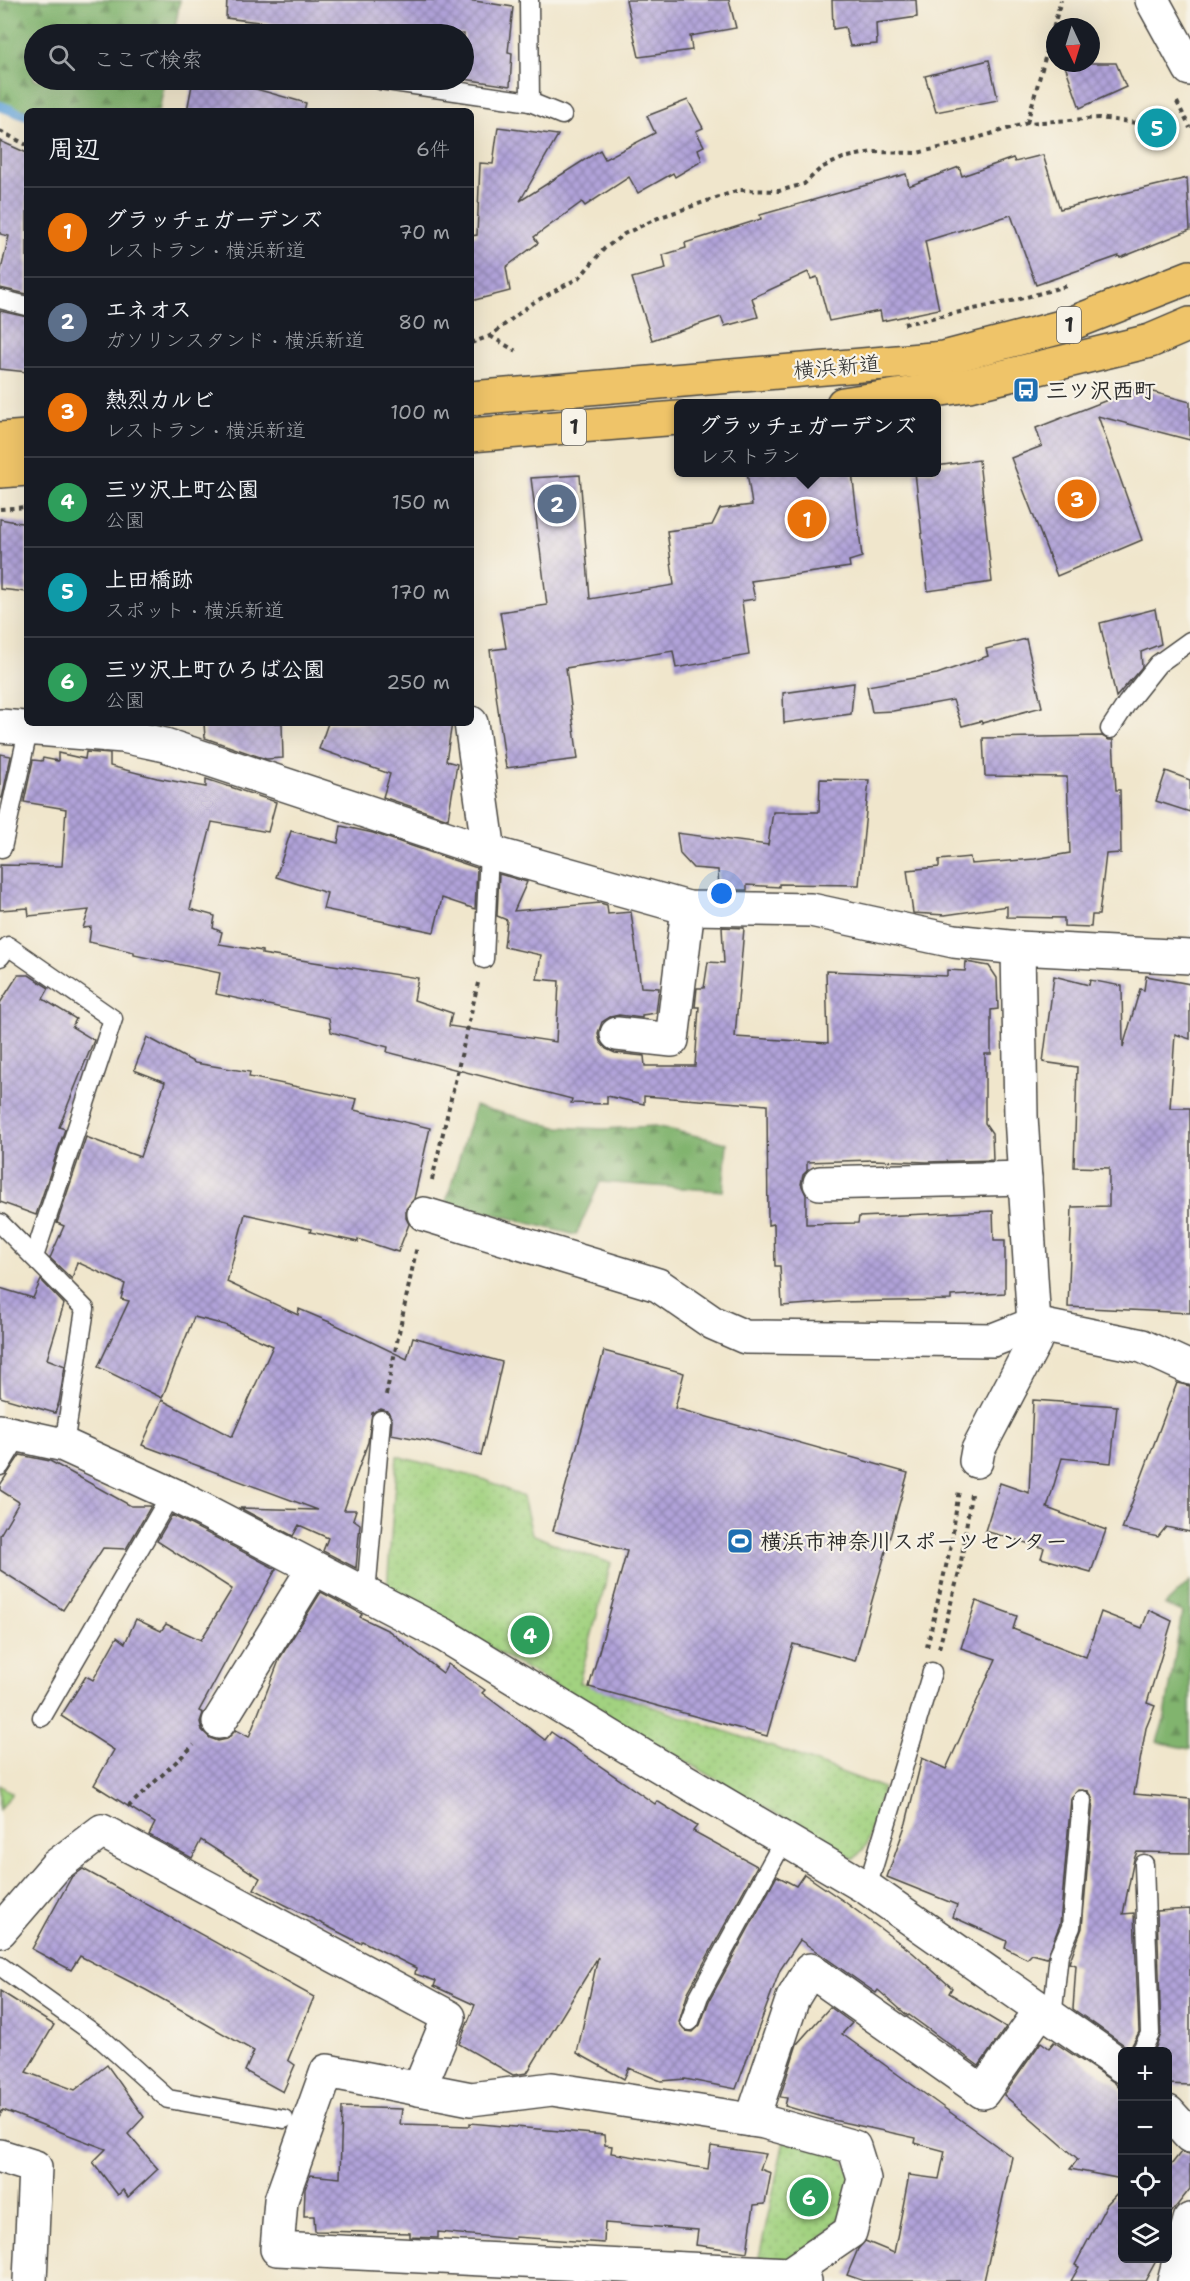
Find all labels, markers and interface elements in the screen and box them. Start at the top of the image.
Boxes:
north arrow [1046,18,1100,72]
search box [24,24,474,90]
icon: search [45,41,78,74]
text: ここで検索 [93,45,203,74]
pin: 5 [1138,106,1176,150]
text: 周辺 [48,131,100,166]
text: 6件 [416,136,450,162]
text: グラッチェガーデンズ [105,205,322,234]
text: 1 [63,219,72,245]
text: 70 m [398,219,450,245]
text: レストラン · 横浜新道 [105,237,306,263]
text: エネオス [105,295,192,324]
road number: 1 [1057,307,1081,343]
text: 2 [61,309,75,335]
text: 80 m [398,309,450,335]
text: ガソリンスタンド · 横浜新道 [105,327,365,353]
street label: 横浜新道 [792,349,882,385]
bus stop icon: 三ツ沢西町 [1011,375,1041,405]
place label: 三ツ沢西町 [1046,376,1156,405]
text: 熱烈カルビ [105,385,215,414]
text: 3 [61,399,75,425]
text: 100 m [390,399,450,425]
popup [674,399,941,477]
road number: 1 [562,409,586,445]
text: グラッチェガーデンズ [699,411,916,440]
text: レストラン · 横浜新道 [105,417,306,443]
text: レストラン [699,443,800,469]
text: 三ツ沢上町公園 [105,475,259,504]
pin: 3 [1058,476,1096,522]
pin: 2 [538,482,576,526]
text: 4 [61,489,75,515]
text: 150 m [392,489,450,515]
pin: 1 [788,496,826,542]
text: 公園 [105,507,145,533]
text: 上田橋跡 [105,565,193,594]
text: 5 [61,579,74,605]
text: 170 m [391,579,450,605]
text: スポット · 横浜新道 [105,597,284,623]
text: 三ツ沢上町ひろば公園 [105,655,325,684]
text: 6 [61,669,75,695]
text: 250 m [386,669,450,695]
text: 公園 [105,687,145,713]
your location [707,879,736,908]
sports icon: 横浜市神奈川スポーツセンター [725,1526,755,1556]
place label: 横浜市神奈川スポーツセンター [760,1527,1068,1556]
pin: 4 [510,1612,550,1658]
map controls [1118,2047,1172,2263]
button: + [1118,2047,1172,2101]
button: − [1118,2101,1172,2155]
button: locate [1118,2155,1172,2209]
pin: 6 [790,2174,828,2220]
button: layers [1118,2209,1172,2263]

